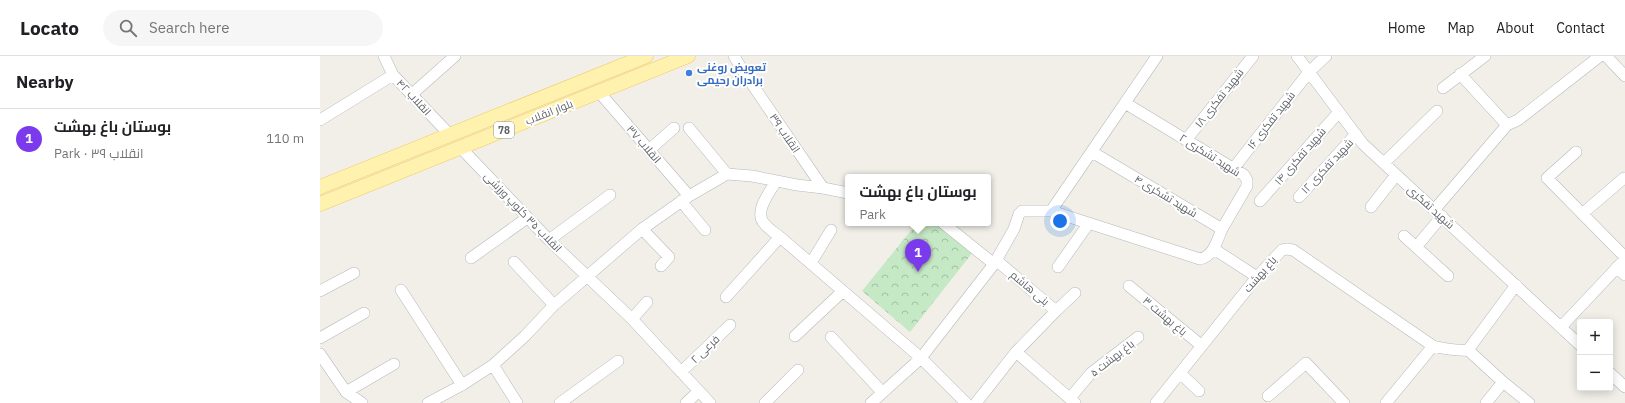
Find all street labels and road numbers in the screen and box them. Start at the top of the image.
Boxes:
street label: شهید تفکری ۱۸ [1192,66,1246,130]
street label: انقلاب ۴۲ [394,76,434,118]
street label: شهید تفکری ۱۶ [1244,88,1298,152]
street label: بلوار انقلاب [523,96,575,128]
street label: انقلاب ۳۹ [767,111,803,155]
road number: 78 [494,122,514,138]
street label: انقلاب ۳۷ [624,122,664,166]
street label: شهید تفکری ۱۴ [1271,124,1329,188]
street label: شهید تشکری ۲ [1177,131,1243,179]
street label: شهید تفکری ۱۲ [1298,136,1356,196]
street label: انقلاب ۳۵ کلوپ ورزشی [481,169,565,255]
street label: شهید تشکری ۴ [1132,172,1200,220]
street label: شهید تفکری [1405,182,1457,232]
street label: باغ بهشت [1240,253,1280,296]
street label: بنی هاشم [1007,268,1052,309]
street label: باغ بهشت ۳ [1139,293,1190,339]
street label: فرعی ۲ [688,332,722,366]
street label: باغ بهشت ۵ [1087,336,1138,380]

